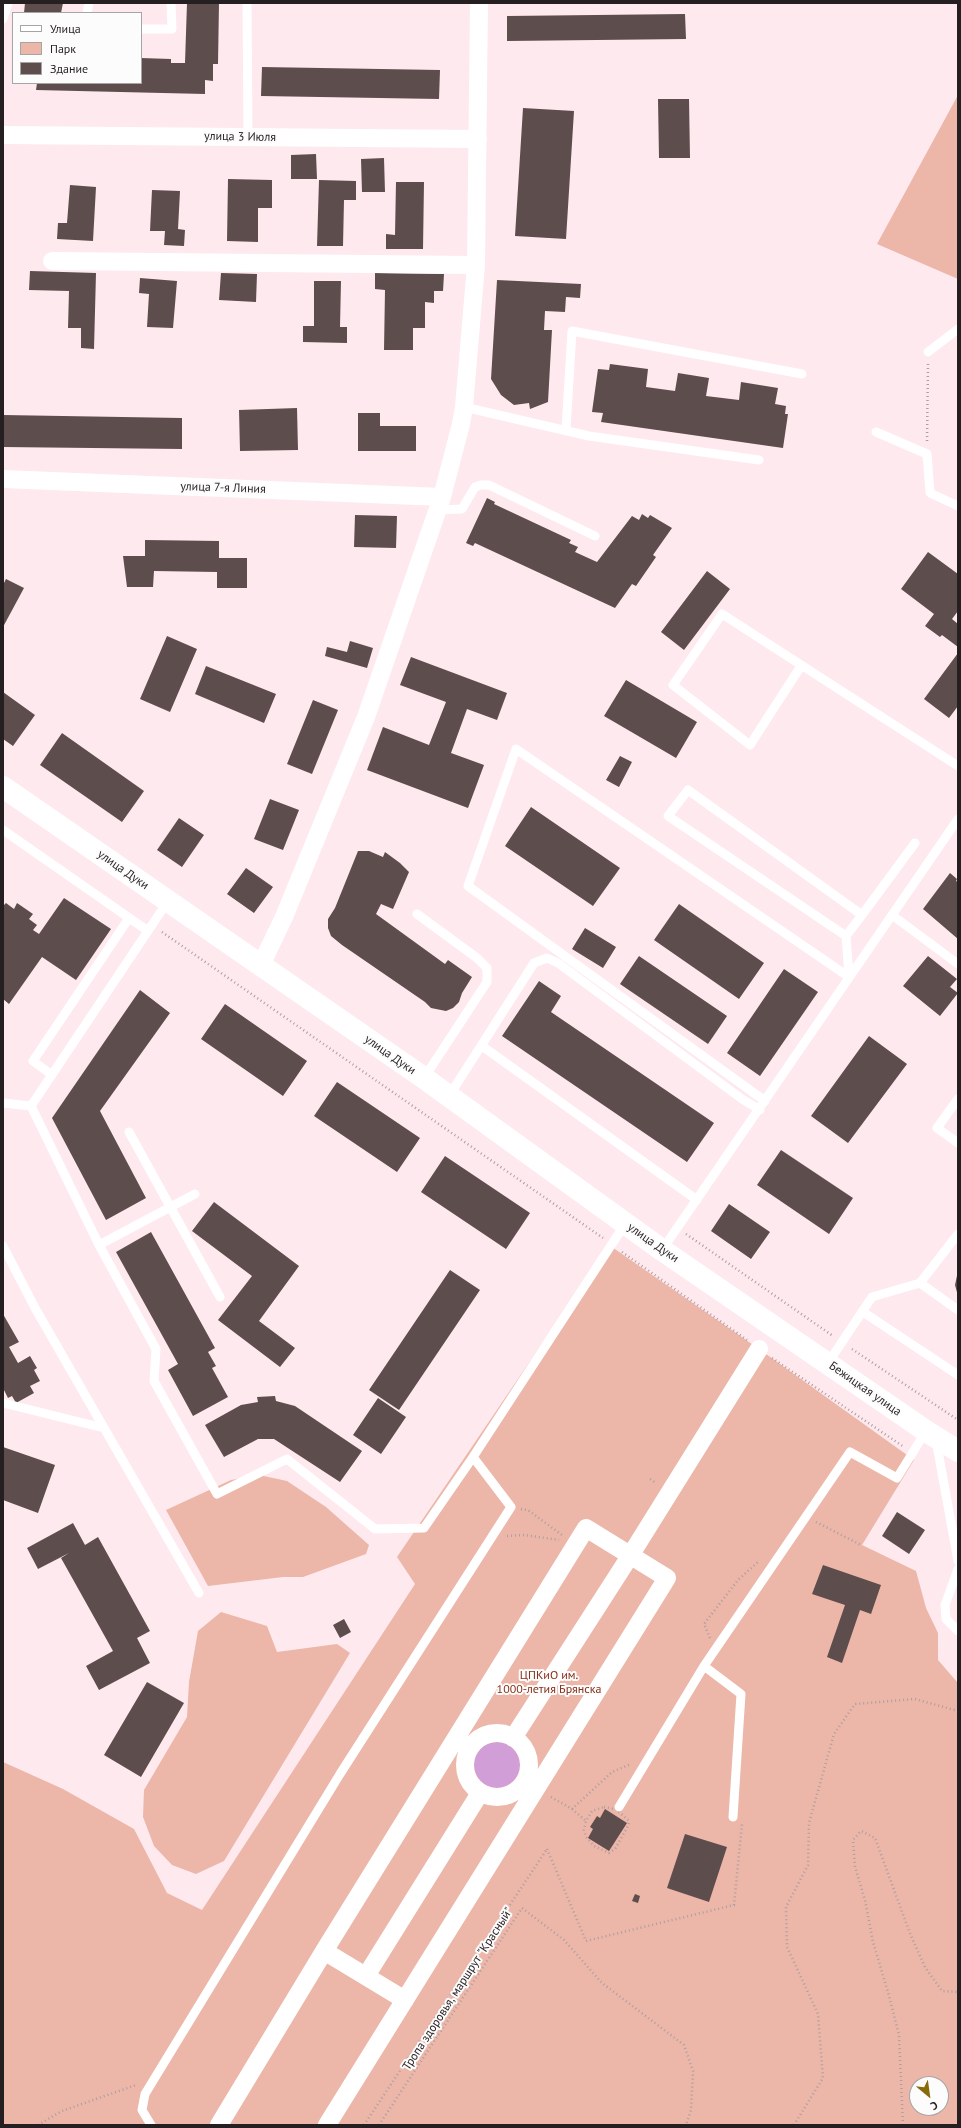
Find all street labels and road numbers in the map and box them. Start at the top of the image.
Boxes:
street label: улица 3 Июля [204,129,276,145]
street label: улица 7-я Линия [180,479,266,497]
street label: улица Дуки [95,847,151,893]
street label: улица Дуки [362,1032,418,1078]
street label: улица Дуки [625,1220,681,1266]
street label: Бежицкая улица [826,1359,904,1419]
street label: Тропа здоровья, маршрут "Красный" [400,1905,516,2073]

